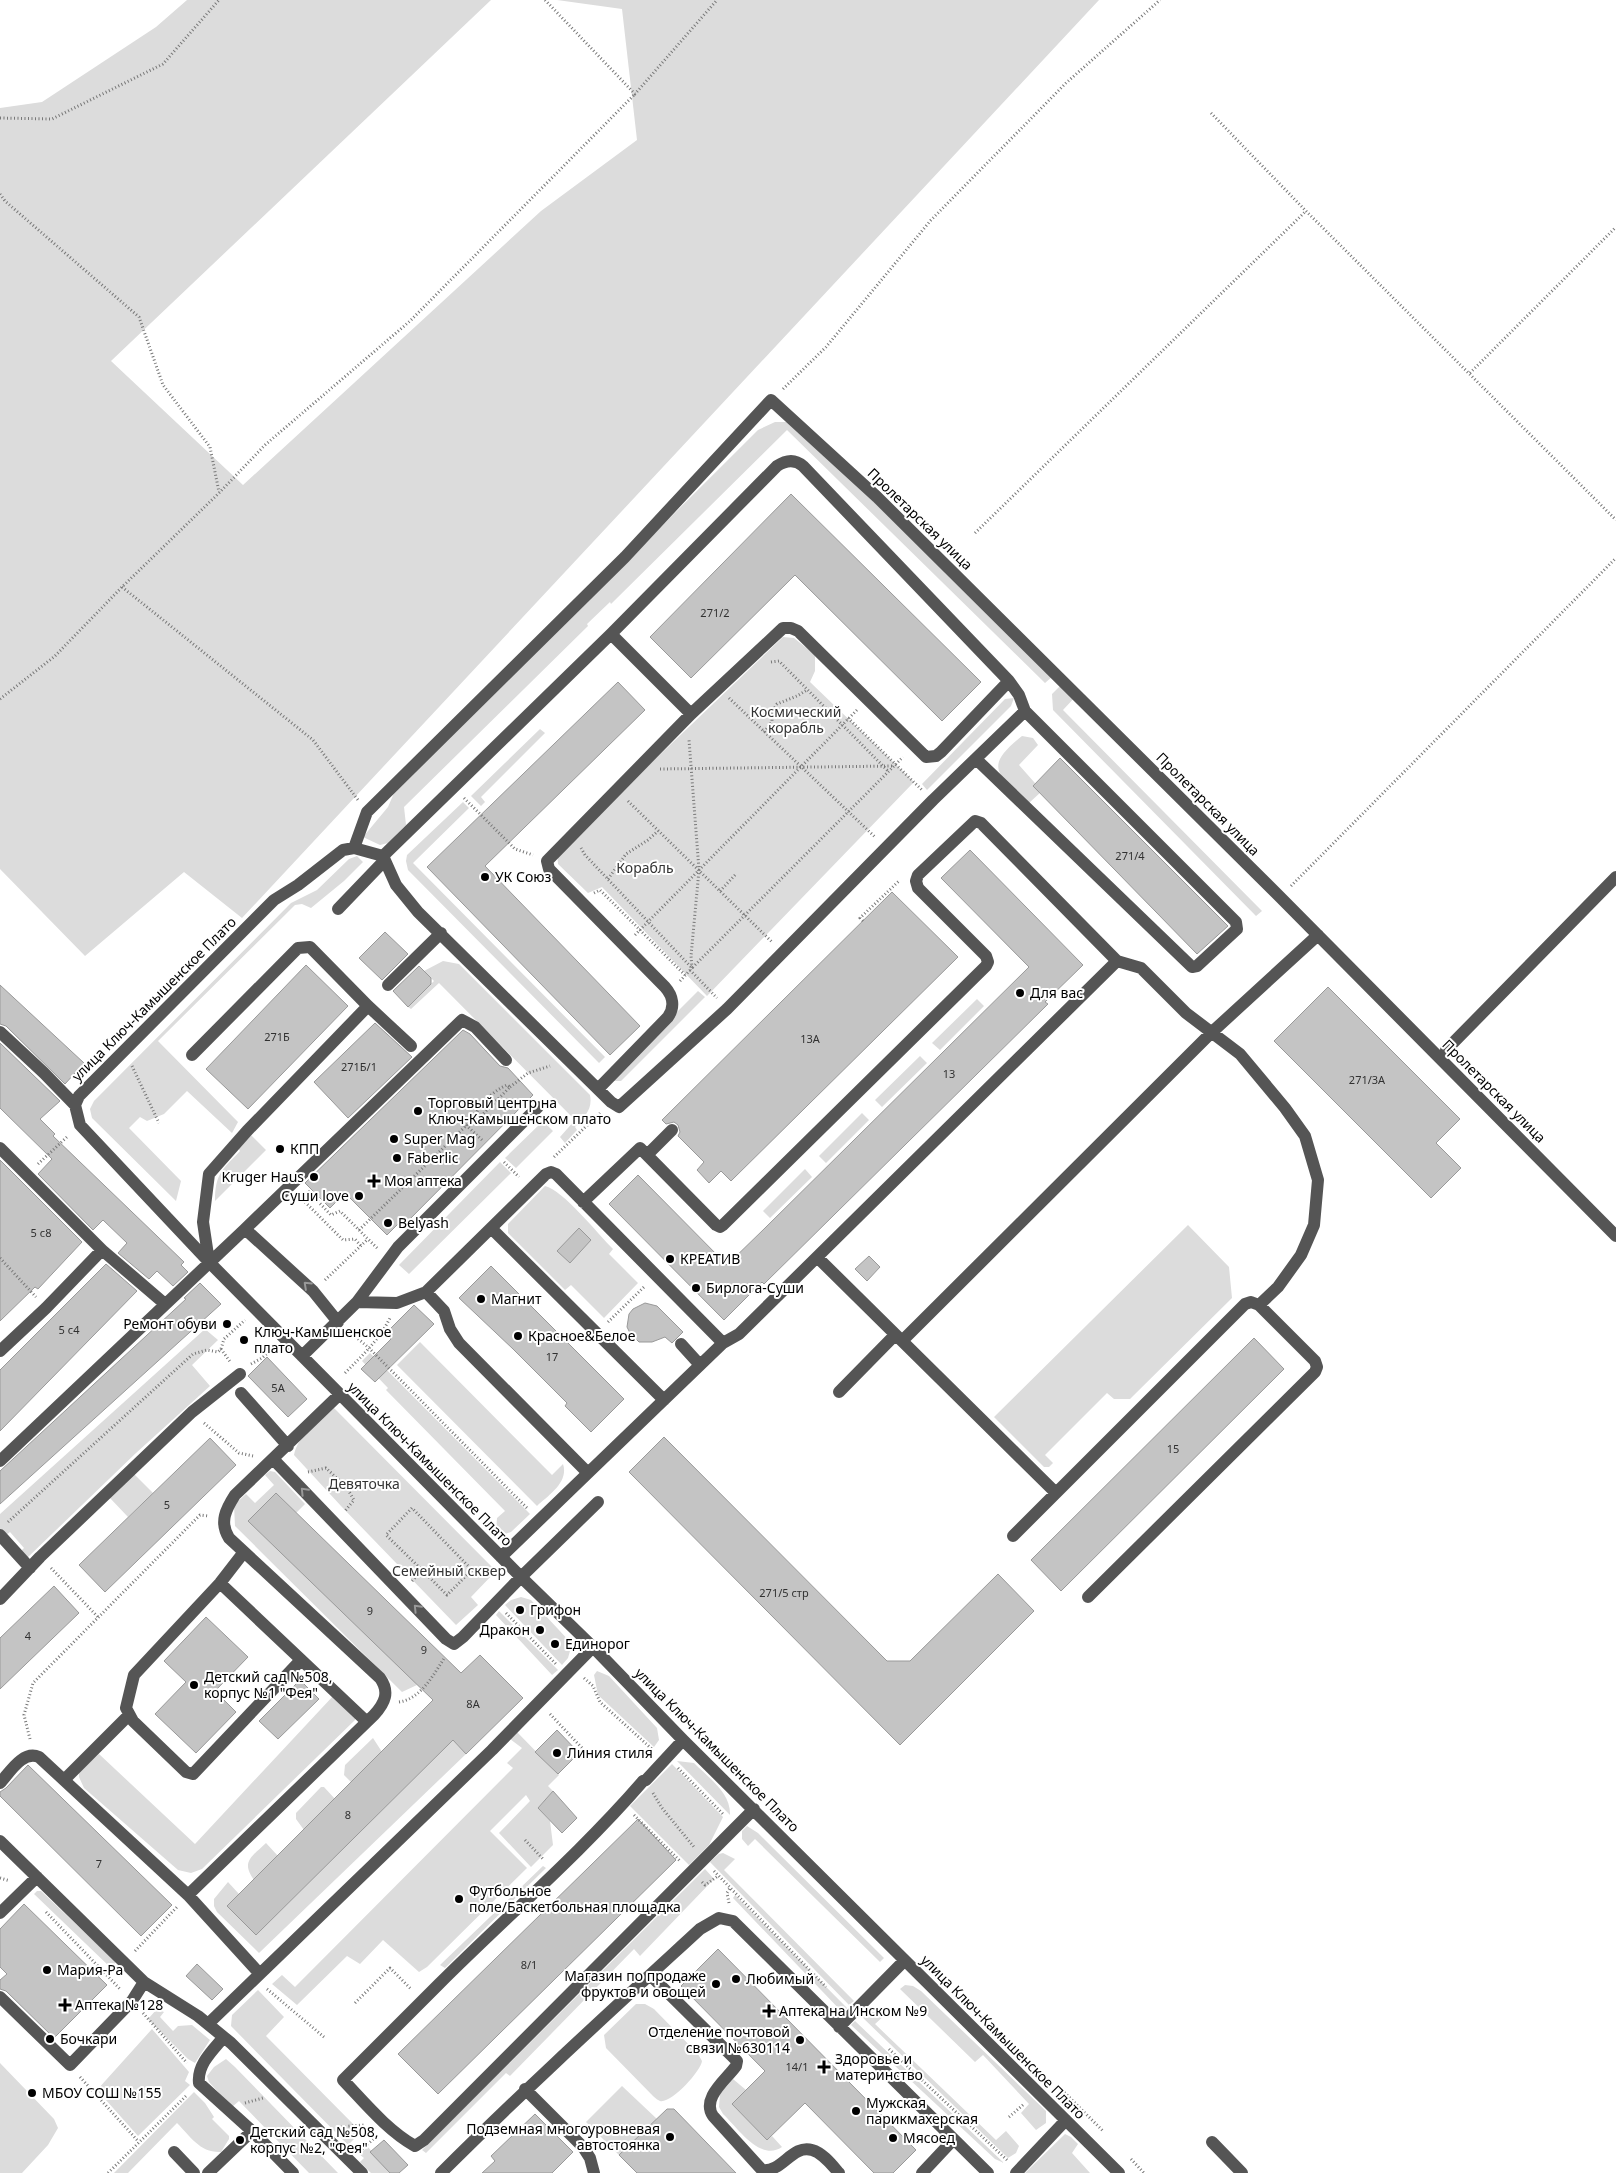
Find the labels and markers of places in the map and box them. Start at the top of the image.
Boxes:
place label: УК Союз [495,867,551,886]
marker: УК Союз [479,871,491,883]
place label: Для вас [1030,983,1083,1002]
marker: Для вас [1014,987,1026,999]
place label: Торговый центр на Ключ-Камышенском плато [428,1093,611,1128]
marker: Торговый центр на Ключ-Камышенском плато [412,1105,424,1117]
place label: Super Mag [404,1129,475,1148]
marker: Super Mag [388,1133,400,1145]
place label: КПП [290,1139,319,1158]
marker: КПП [274,1143,286,1155]
place label: Faberlic [407,1148,459,1167]
marker: Faberlic [391,1152,403,1164]
place label: Kruger Haus [221,1167,304,1186]
marker: Kruger Haus [308,1171,320,1183]
place label: Моя аптека [384,1171,462,1190]
marker: Моя аптека [368,1175,380,1187]
place label: Суши love [281,1186,349,1205]
marker: Суши love [353,1190,365,1202]
place label: Belyash [398,1213,449,1232]
marker: Belyash [382,1217,394,1229]
place label: КРЕАТИВ [680,1249,740,1268]
marker: КРЕАТИВ [664,1253,676,1265]
place label: Бирлога-Суши [706,1278,804,1297]
marker: Бирлога-Суши [690,1282,702,1294]
place label: Магнит [491,1289,542,1308]
marker: Магнит [475,1293,487,1305]
place label: Ремонт обуви [123,1314,217,1333]
marker: Ремонт обуви [221,1318,233,1330]
place label: Ключ-Камышенское плато [254,1322,392,1357]
place label: Красное&Белое [528,1326,636,1345]
marker: Красное&Белое [512,1330,524,1342]
marker: Ключ-Камышенское плато [238,1334,250,1346]
place label: Грифон [530,1600,581,1619]
marker: Грифон [514,1604,526,1616]
place label: Дракон [479,1620,530,1639]
marker: Дракон [534,1624,546,1636]
place label: Единорог [565,1634,630,1653]
marker: Единорог [549,1638,561,1650]
place label: Детский сад №508, корпус №1 "Фея" [204,1667,332,1702]
marker: Детский сад №508, корпус №1 "Фея" [188,1679,200,1691]
place label: Линия стиля [567,1743,653,1762]
marker: Линия стиля [551,1747,563,1759]
place label: Футбольное поле/Баскетбольная площадка [469,1881,681,1916]
marker: Футбольное поле/Баскетбольная площадка [453,1893,465,1905]
place label: Мария-Ра [57,1960,123,1979]
marker: Мария-Ра [41,1964,53,1976]
place label: Магазин по продаже фруктов и овощей [564,1966,706,2001]
place label: Любимый [746,1969,814,1988]
marker: Любимый [730,1973,742,1985]
marker: Магазин по продаже фруктов и овощей [710,1978,722,1990]
place label: Аптека №128 [75,1995,163,2014]
marker: Аптека №128 [59,1999,71,2011]
place label: Аптека на Инском №9 [779,2001,927,2020]
marker: Аптека на Инском №9 [763,2005,775,2017]
place label: Отделение почтовой связи №630114 [648,2022,790,2057]
place label: Бочкари [60,2029,117,2048]
marker: Бочкари [44,2033,56,2045]
marker: Отделение почтовой связи №630114 [794,2034,806,2046]
place label: Здоровье и материнство [835,2049,923,2084]
marker: Здоровье и материнство [817,2060,831,2074]
place label: МБОУ СОШ №155 [42,2083,161,2102]
marker: МБОУ СОШ №155 [26,2087,38,2099]
place label: Мужская парикмахерская [866,2093,978,2128]
marker: Мужская парикмахерская [850,2105,862,2117]
place label: Подземная многоуровневая автостоянка [466,2119,660,2154]
place label: Детский сад №508, корпус №2, "Фея" [250,2122,378,2157]
place label: Мясоед [903,2128,955,2147]
marker: Подземная многоуровневая автостоянка [664,2131,676,2143]
marker: Мясоед [887,2132,899,2144]
marker: Детский сад №508, корпус №2, "Фея" [234,2134,246,2146]

